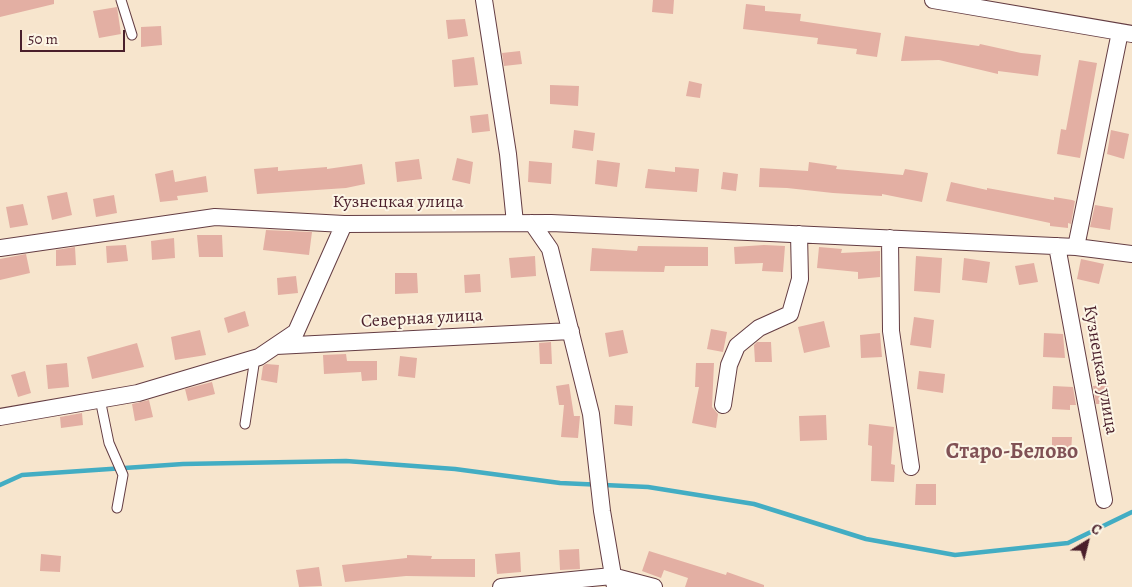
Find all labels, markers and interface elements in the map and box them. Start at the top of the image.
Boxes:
scale bar [22,20,128,52]
text: 50 m [28,29,58,49]
street label: Кузнецкая улица [332,192,464,214]
street label: Кузнецкая улица [1078,304,1122,436]
street label: Северная улица [360,305,484,333]
district label: Старо-Белово [946,440,1078,466]
north arrow [1062,517,1112,567]
text: С [1087,519,1105,540]

